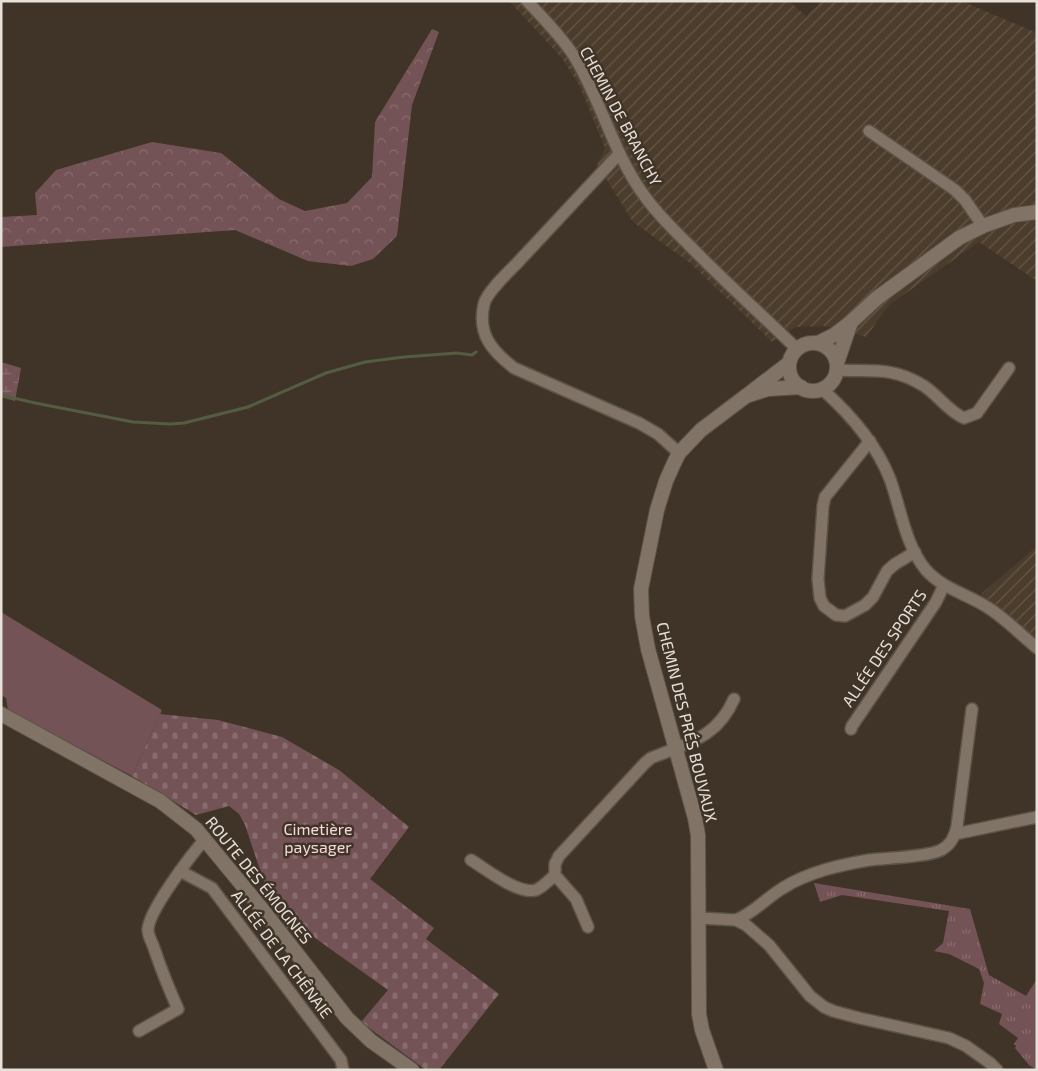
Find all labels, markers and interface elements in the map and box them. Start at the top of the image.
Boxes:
street label: CHEMIN DE BRANCHY [577,43,666,189]
street label: ALLÉE DES SPORTS [837,586,930,710]
street label: CHEMIN DES PRÉS BOUVAUX [653,620,722,824]
street label: ROUTE DES ÉMOGNES [202,812,317,947]
park label: Cimetière paysager [283,819,353,856]
street label: ALLÉE DE LA CHÊNAIE [228,886,337,1022]

